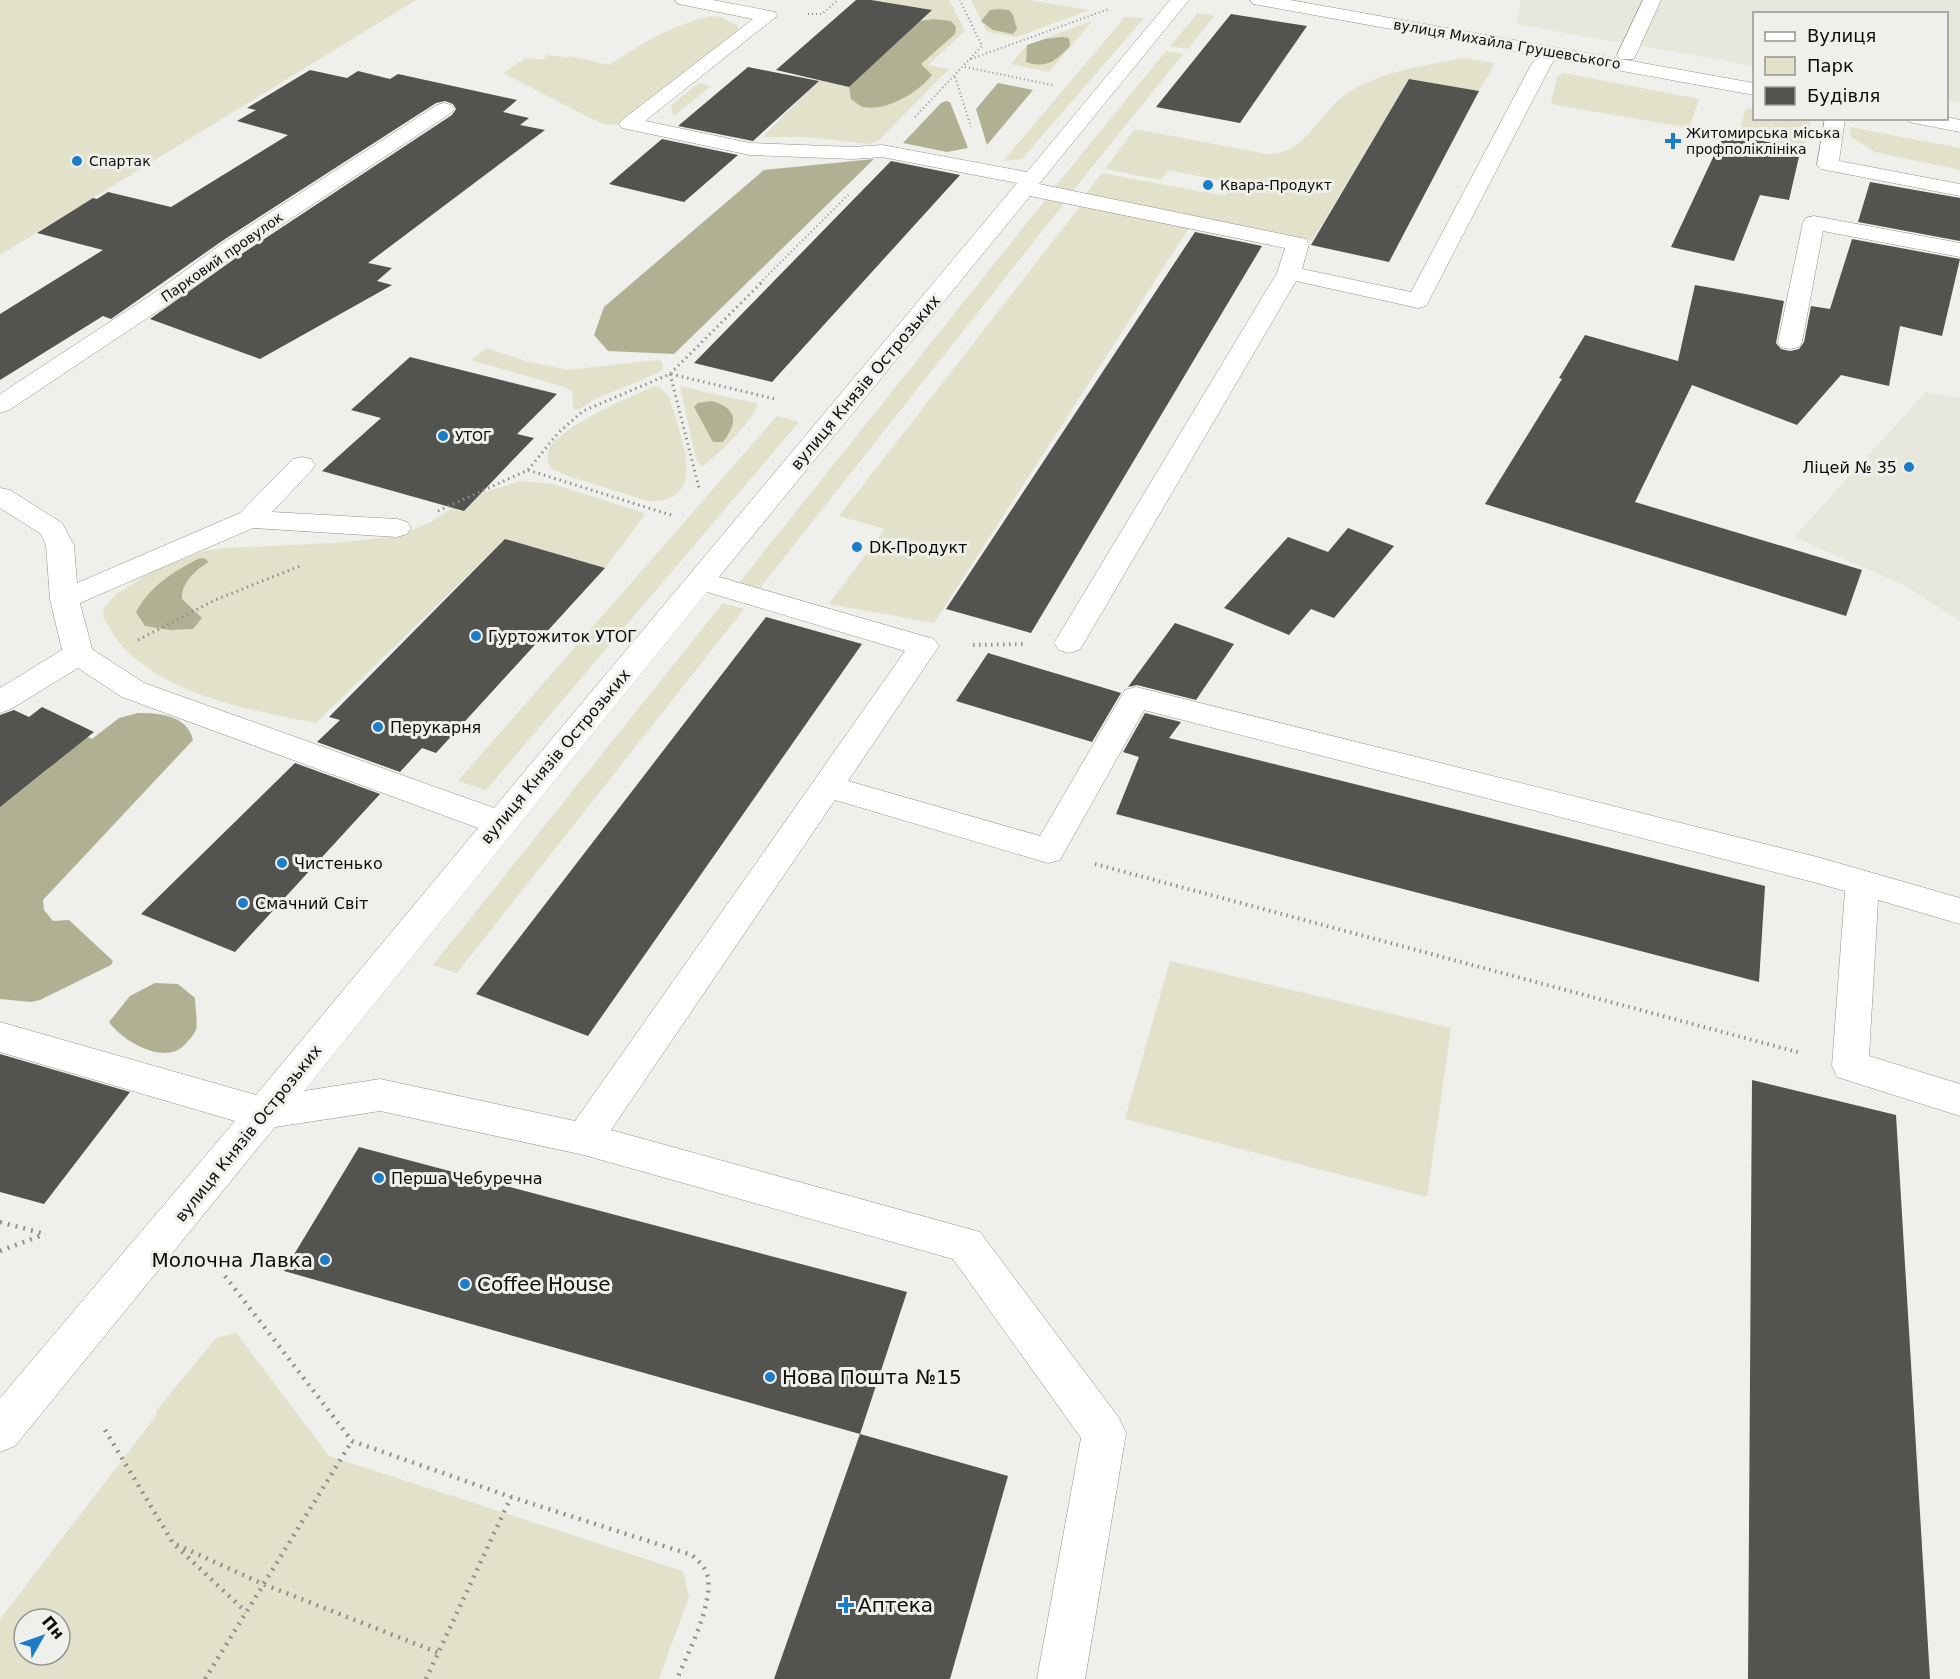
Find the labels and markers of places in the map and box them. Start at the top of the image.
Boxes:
place label: Житомирська міська профполіклініка [1686,125,1840,157]
marker: Житомирська міська профполіклініка [1664,132,1682,150]
place label: Спартак [89,153,151,169]
marker: Спартак [70,154,84,168]
place label: Квара-Продукт [1220,177,1332,193]
marker: Квара-Продукт [1201,178,1215,192]
place label: УТОГ [455,428,492,444]
marker: УТОГ [436,429,450,443]
place label: Ліцей № 35 [1802,458,1897,477]
marker: Ліцей № 35 [1902,460,1916,474]
place label: DK-Продукт [869,538,967,557]
marker: DK-Продукт [850,540,864,554]
place label: Гуртожиток УТОГ [488,627,637,646]
marker: Гуртожиток УТОГ [469,629,483,643]
place label: Перукарня [390,718,481,737]
marker: Перукарня [371,720,385,734]
place label: Чистенько [294,854,383,873]
marker: Чистенько [275,856,289,870]
place label: Смачний Світ [255,894,368,913]
marker: Смачний Світ [236,896,250,910]
place label: Перша Чебуречна [391,1169,542,1188]
marker: Перша Чебуречна [372,1171,386,1185]
place label: Молочна Лавка [152,1248,313,1272]
marker: Молочна Лавка [318,1253,332,1267]
place label: Coffee House [477,1272,611,1296]
marker: Coffee House [458,1277,472,1291]
place label: Нова Пошта №15 [782,1365,962,1389]
marker: Нова Пошта №15 [763,1370,777,1384]
place label: Аптека [858,1593,933,1617]
marker: Аптека [839,1598,853,1612]

